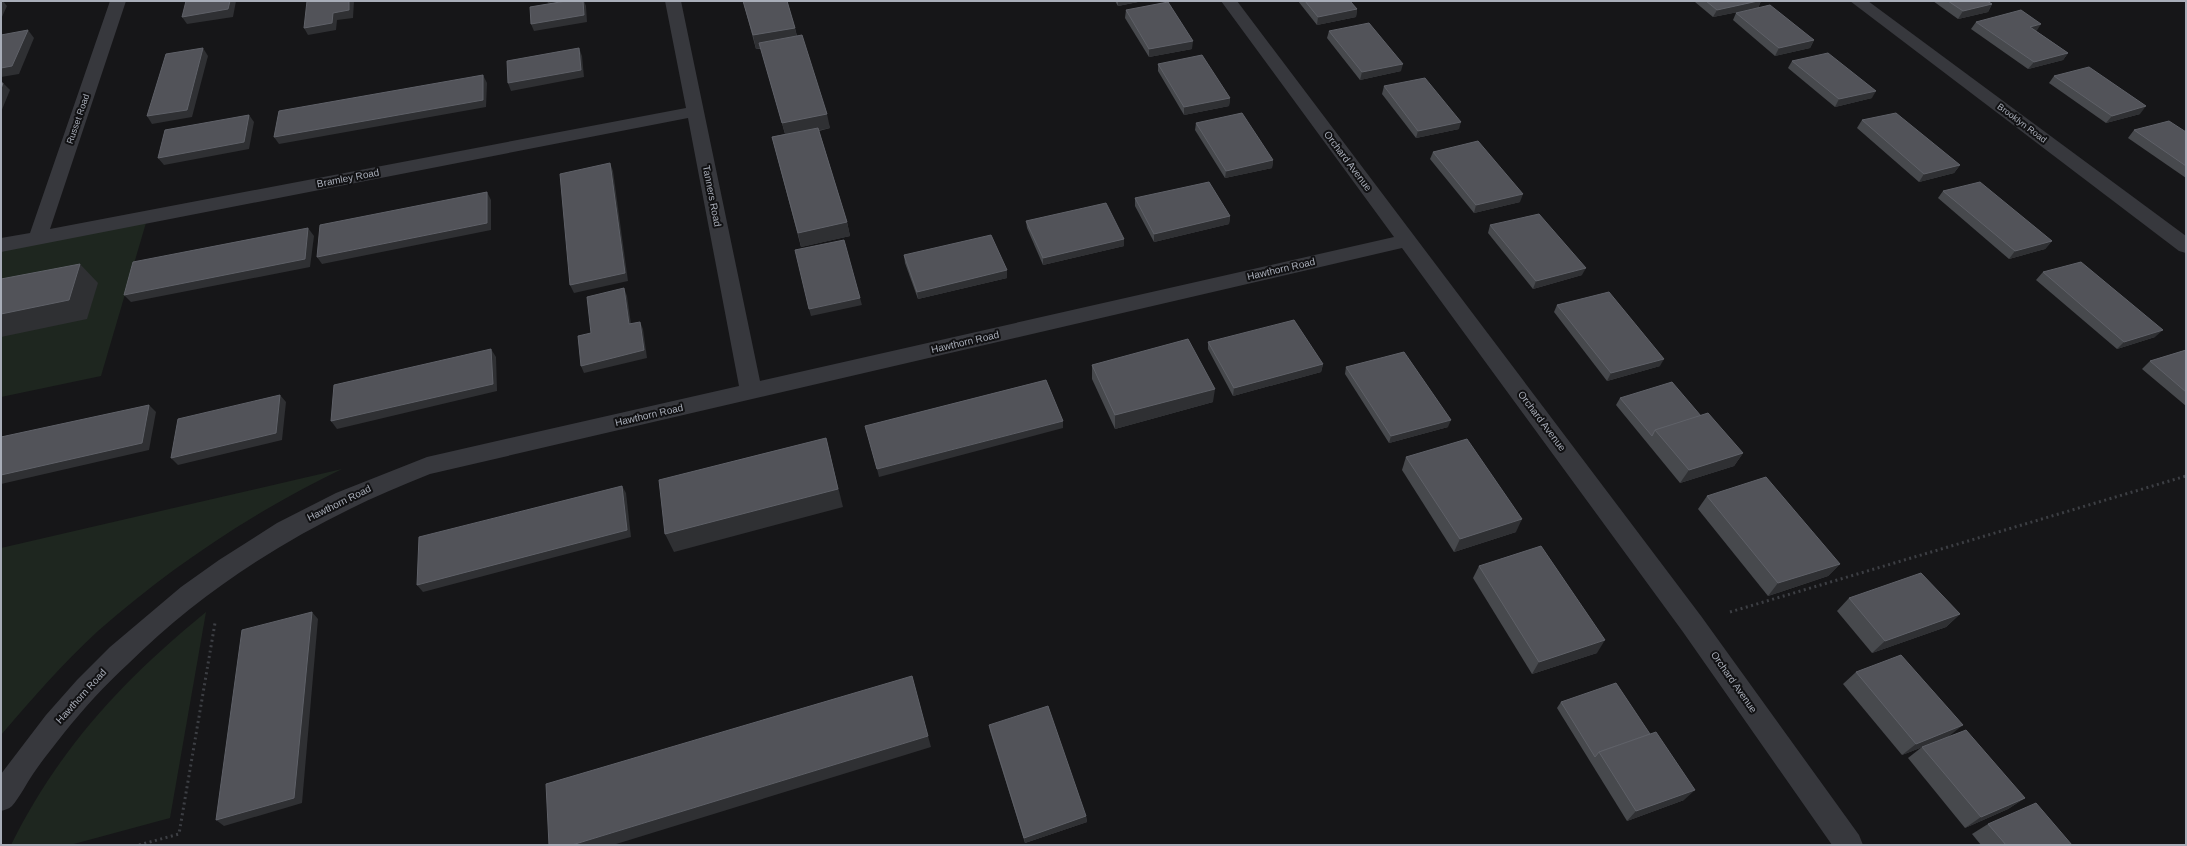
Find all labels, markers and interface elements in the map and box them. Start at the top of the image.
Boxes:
street label: Russet Road [65,93,91,145]
street label: Brooklyn Road [1995,101,2049,145]
street label: Orchard Avenue [1322,129,1374,193]
street label: Tanners Road [701,164,723,228]
street label: Bramley Road [316,167,380,189]
street label: Hawthorn Road [1246,256,1316,282]
street label: Hawthorn Road [930,329,1000,355]
street label: Orchard Avenue [1516,389,1568,453]
street label: Hawthorn Road [614,402,684,428]
street label: Hawthorn Road [305,483,373,523]
street label: Orchard Avenue [1709,649,1759,715]
street label: Hawthorn Road [54,667,108,725]

